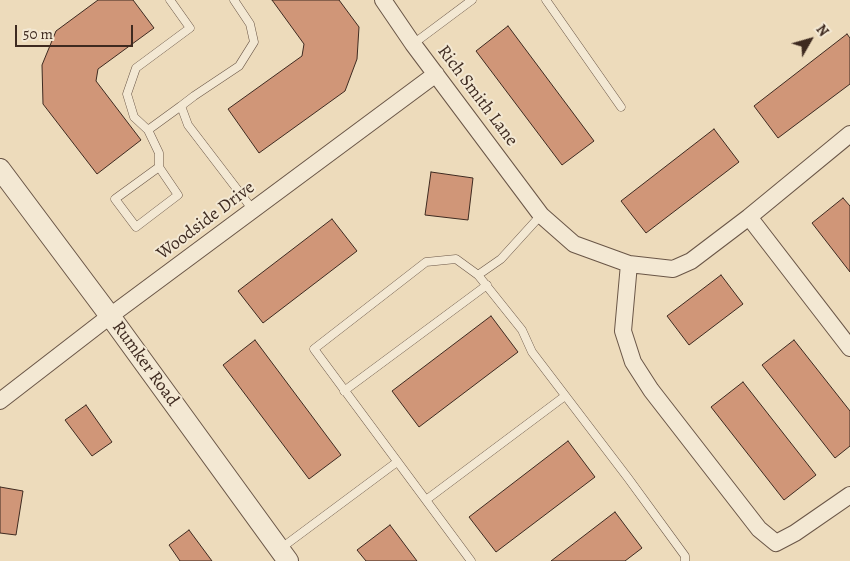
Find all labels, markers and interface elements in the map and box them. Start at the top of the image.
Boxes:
scale bar [18,15,135,47]
north arrow [785,15,835,65]
text: N [812,21,833,40]
text: 50 m [23,24,53,44]
street label: Rich Smith Lane [432,41,522,151]
street label: Woodside Drive [153,177,259,265]
street label: Rumker Road [107,317,183,411]

